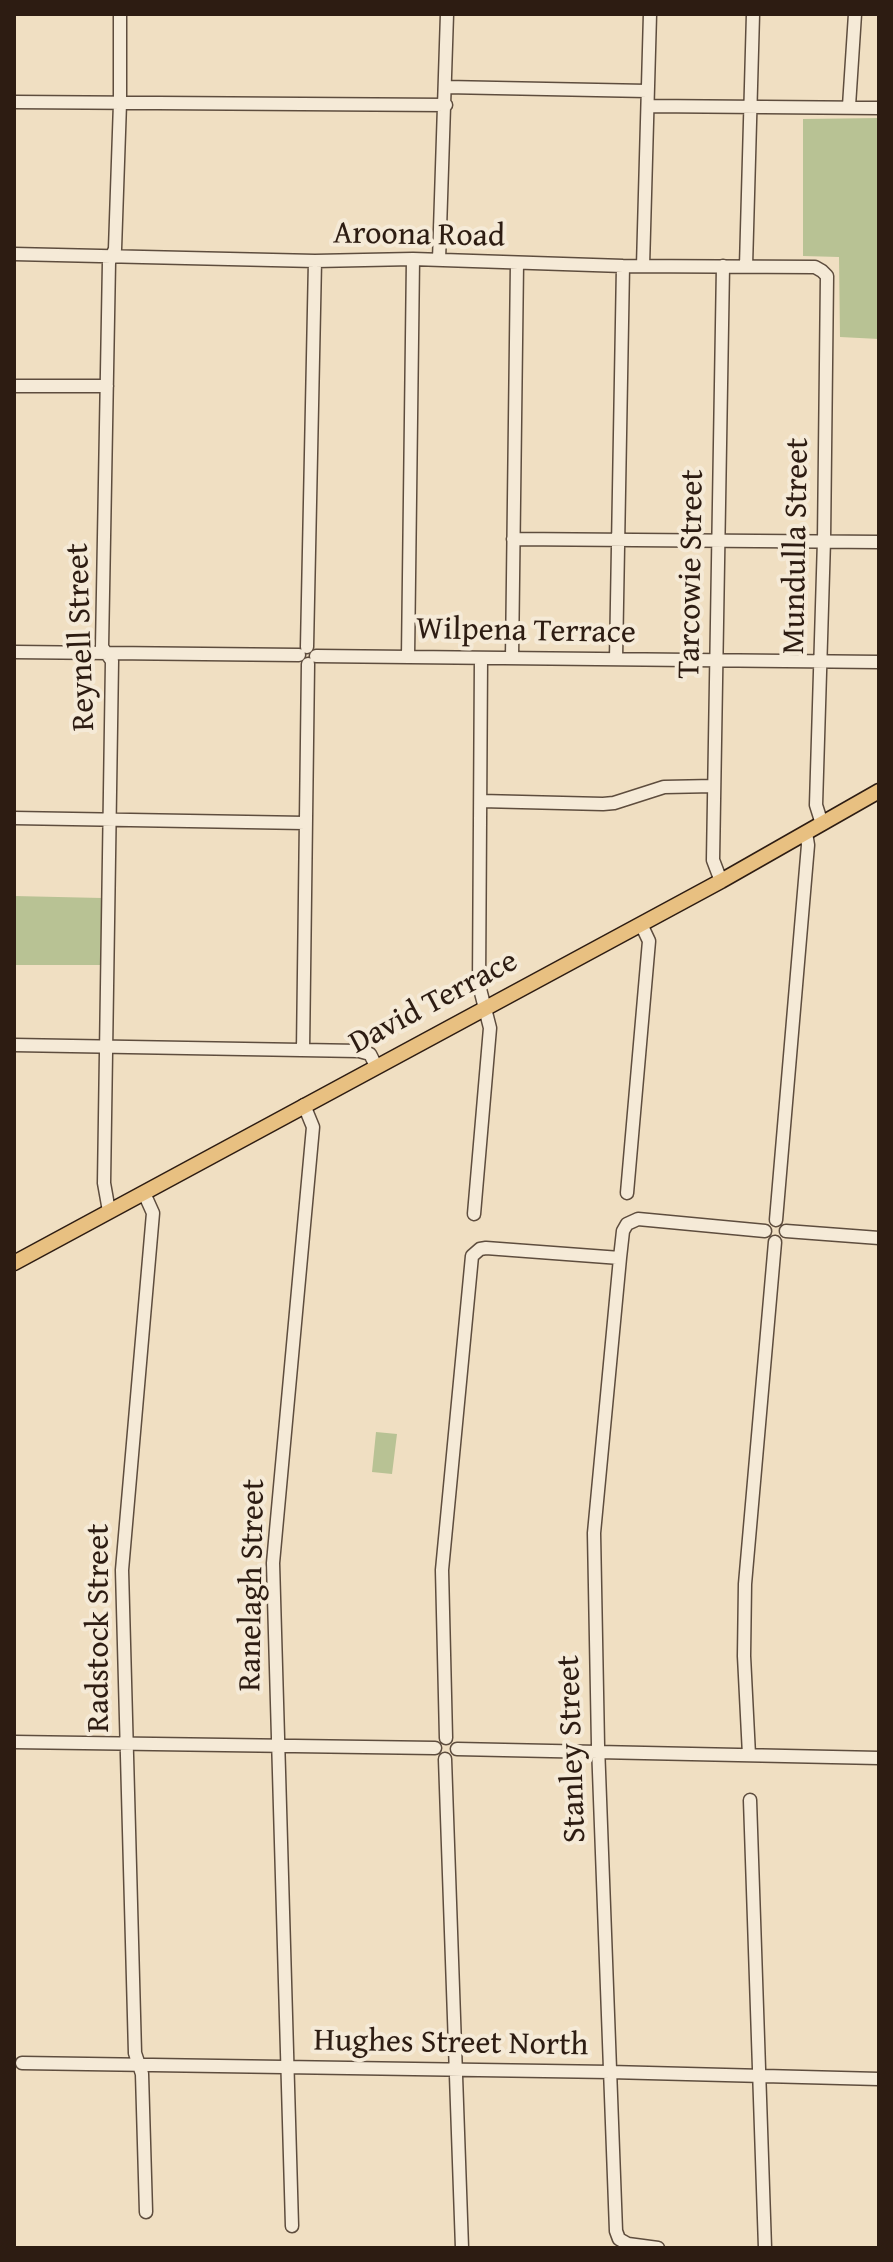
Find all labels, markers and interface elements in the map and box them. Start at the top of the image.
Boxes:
street label: Aroona Road [333,215,505,257]
street label: Mundulla Street [776,437,818,655]
street label: Tarcowie Street [671,469,713,679]
street label: Reynell Street [60,542,104,732]
street label: Wilpena Terrace [416,611,636,653]
street label: David Terrace [343,943,525,1063]
street label: Ranelagh Street [232,1478,274,1692]
street label: Radstock Street [81,1524,119,1732]
street label: Stanley Street [551,1654,595,1844]
street label: Hughes Street North [313,2022,589,2066]

